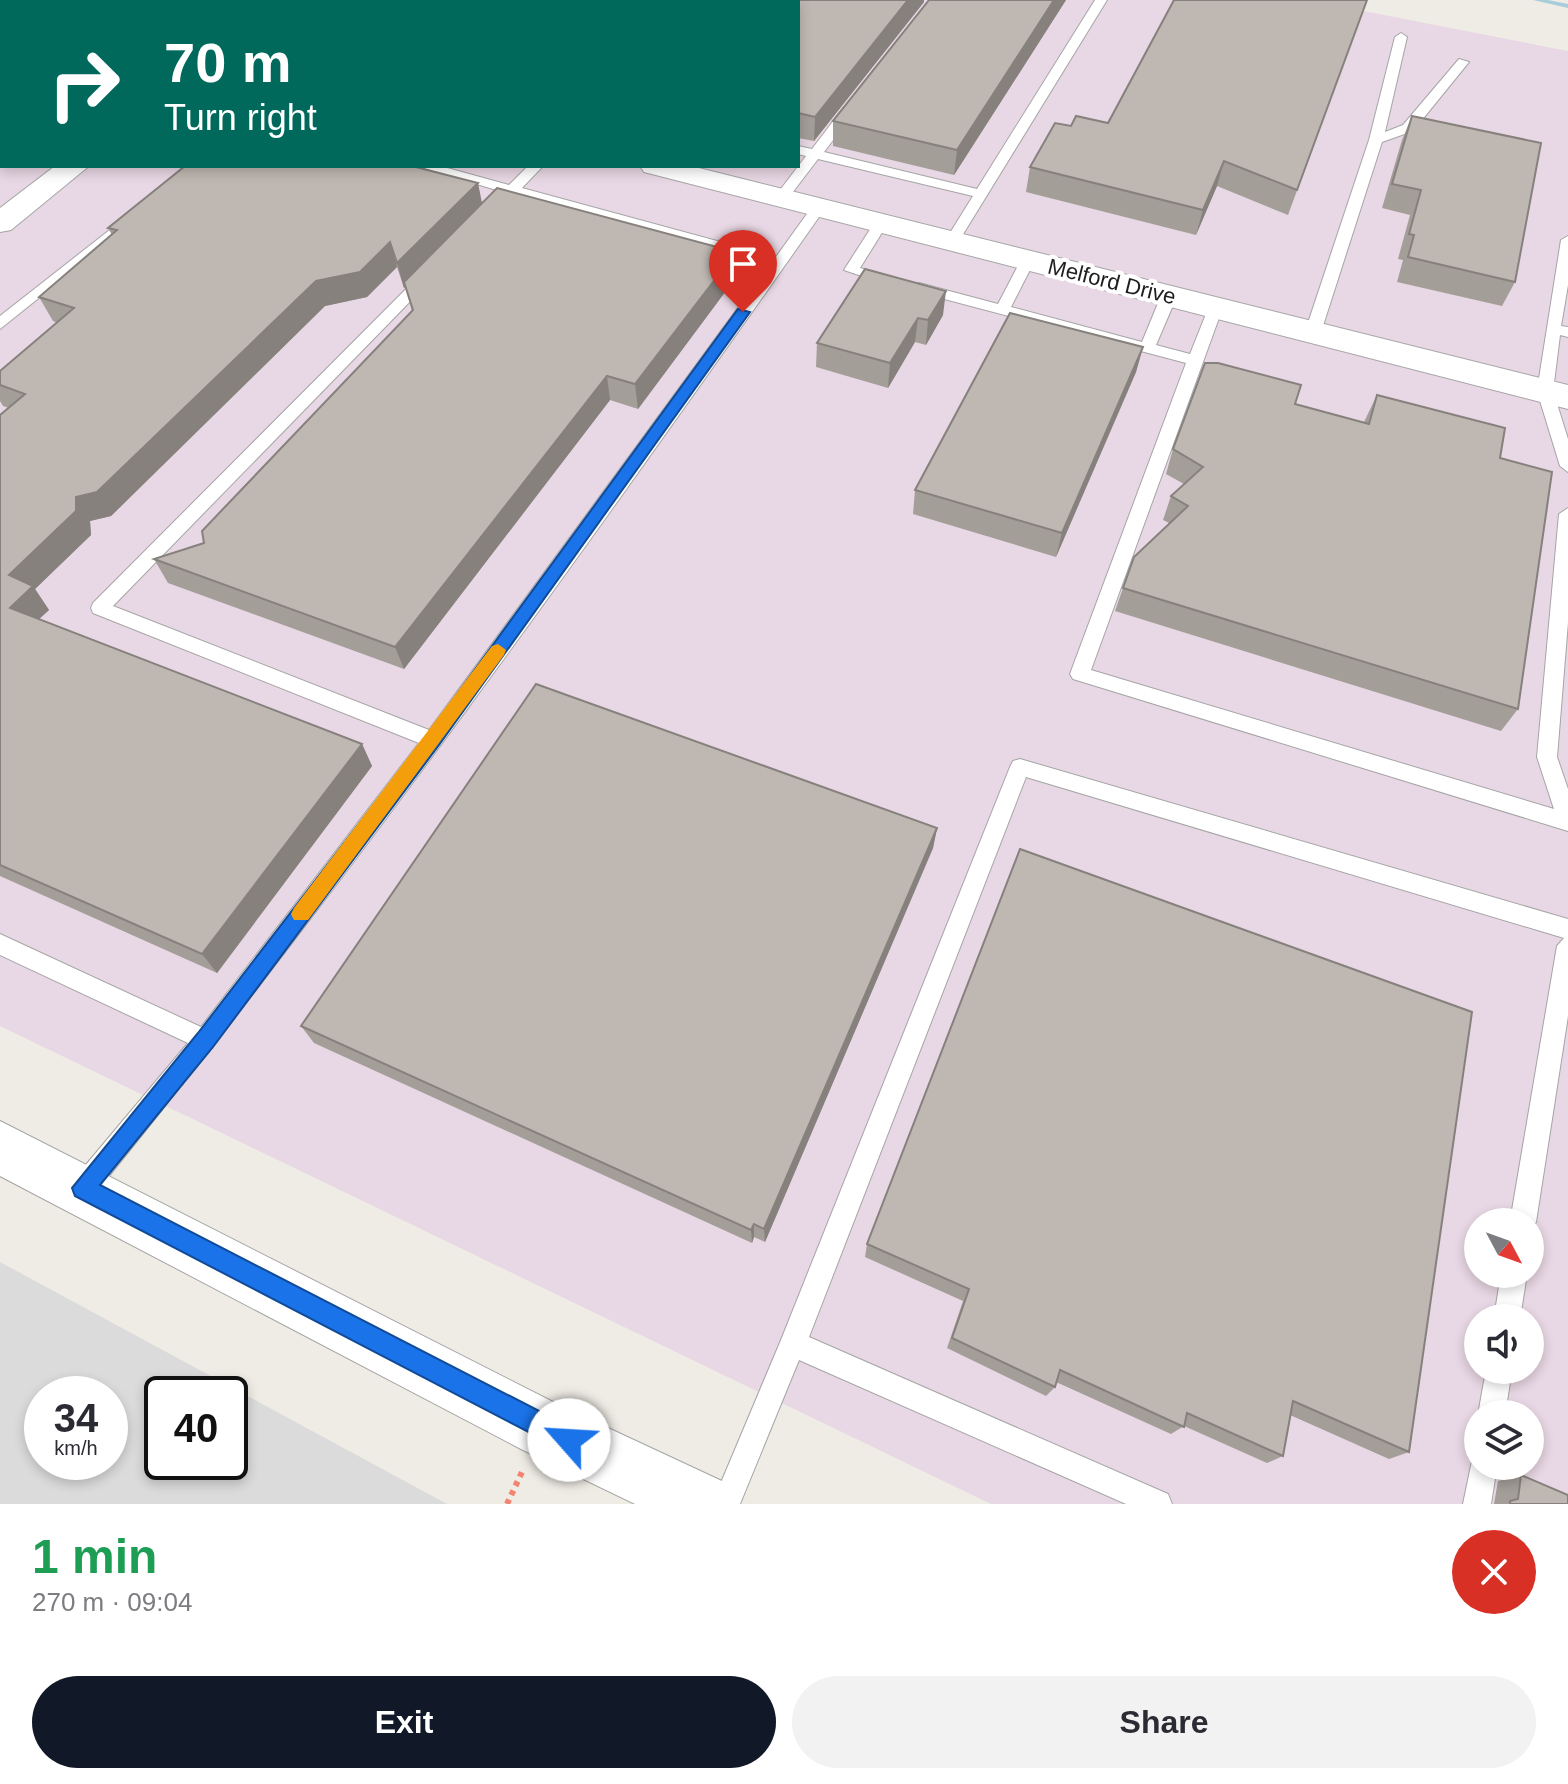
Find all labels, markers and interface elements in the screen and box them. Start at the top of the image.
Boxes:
text: 70 m [164,31,292,94]
icon: right [32,32,136,136]
text: Turn right [164,97,317,138]
pin [709,230,777,312]
icon: arrive [721,242,765,286]
street label: Melford Drive [1045,254,1178,309]
north arrow [1464,1208,1544,1288]
map controls [1464,1208,1544,1480]
button: sound [1464,1304,1544,1384]
speed limit sign: 40 [144,1376,248,1480]
text: 34 [54,1396,98,1440]
position arrow [527,1398,611,1482]
button: layers [1464,1400,1544,1480]
text: km/h [54,1437,98,1459]
text: 1 min [32,1530,157,1583]
button: close [1452,1530,1536,1614]
text: 270 m · 09:04 [32,1587,192,1617]
button: Exit [32,1676,776,1768]
button: Share [792,1676,1536,1768]

